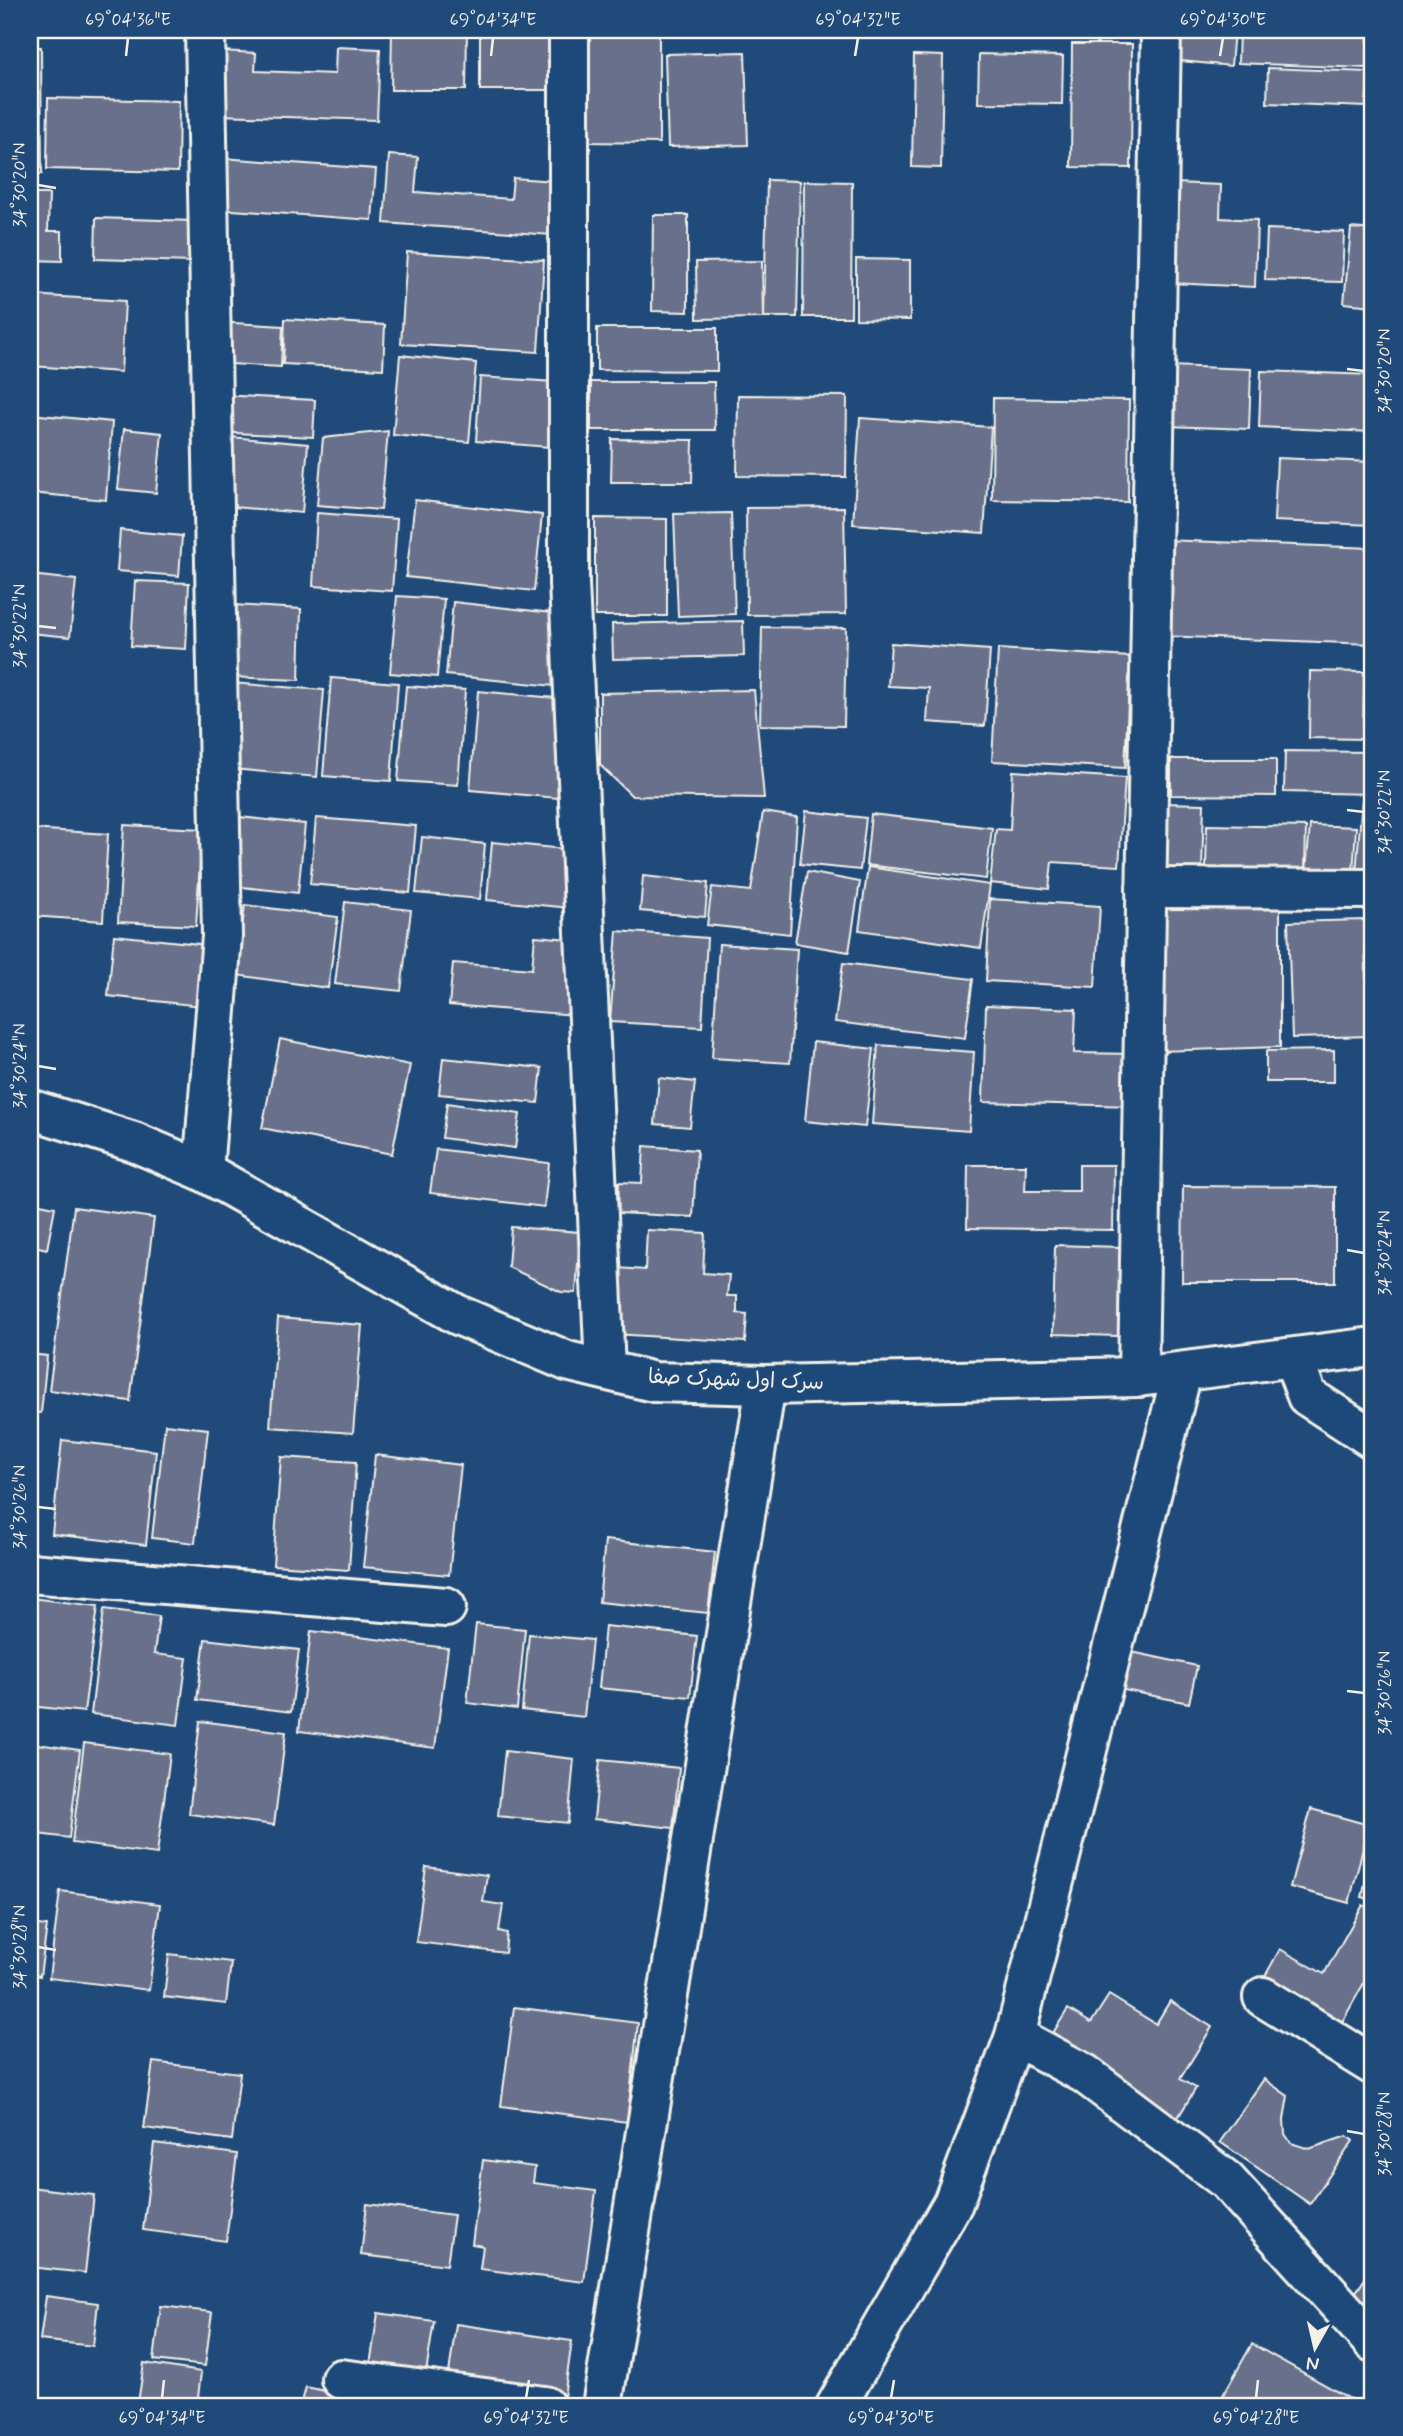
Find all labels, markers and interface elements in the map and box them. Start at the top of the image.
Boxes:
text: 69°04'36"E [85,8,171,32]
text: 69°04'34"E [450,8,536,32]
text: 69°04'32"E [815,8,901,32]
text: 69°04'30"E [1180,8,1266,32]
text: 34°30'20"N [8,142,32,228]
text: 34°30'20"N [1373,328,1397,414]
text: 34°30'22"N [8,584,32,668]
text: 34°30'22"N [1373,770,1397,854]
text: 34°30'24"N [8,1023,32,1109]
text: 34°30'24"N [1373,1210,1397,1296]
street label: سرک اول شهرک صفا [647,1363,825,1397]
text: 34°30'26"N [8,1465,32,1549]
text: 34°30'26"N [1373,1651,1397,1735]
text: 34°30'28"N [8,1905,32,1989]
text: 34°30'28"N [1373,2092,1397,2176]
north arrow [1280,2314,1350,2384]
text: N [1305,2350,1321,2377]
text: 69°04'34"E [119,2406,205,2430]
text: 69°04'32"E [483,2406,569,2430]
text: 69°04'30"E [848,2406,934,2430]
text: 69°04'28"E [1213,2406,1299,2430]

